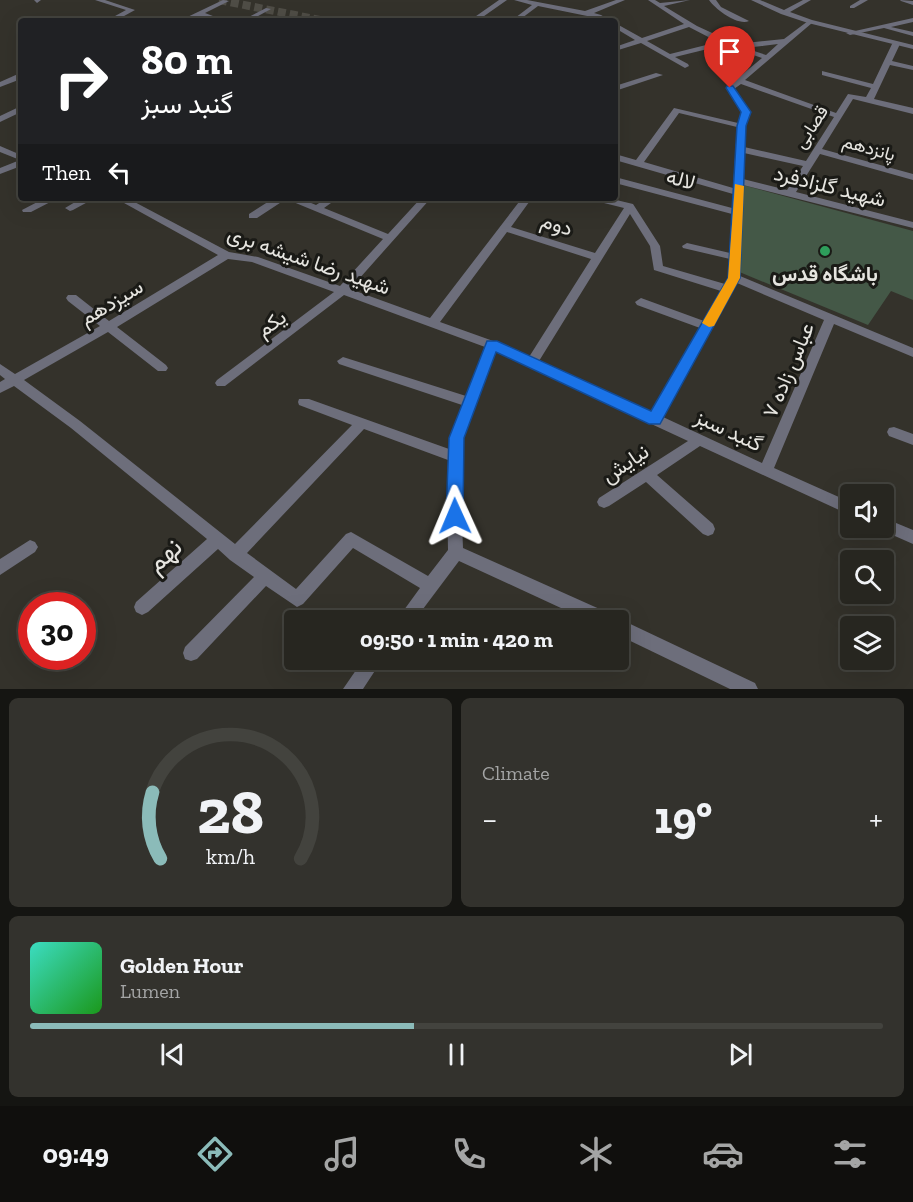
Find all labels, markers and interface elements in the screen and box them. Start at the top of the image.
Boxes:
pin [704,26,755,88]
text: 80 m [141,34,232,85]
icon: arrive [713,35,746,68]
icon: right [42,42,120,120]
text: گنبد سبز [141,88,233,120]
street label: قصابی [789,101,833,153]
street label: پانزدهم [840,130,898,167]
icon: left [103,156,136,189]
text: Then [42,159,91,186]
street label: شهید گلزادفرد [771,160,888,213]
street label: لاله [664,163,698,195]
street label: دوم [537,207,576,243]
street label: شهید رضا شیشه بری [224,220,394,301]
marker: باشگاه قدس [818,244,832,258]
place label: باشگاه قدس [772,261,878,286]
street label: سیزدهم [75,273,148,332]
street label: یکم [251,304,292,344]
street label: عباس زاده ۷ [757,319,820,422]
street label: گنبد سبز [690,403,767,457]
street label: نیایش [597,438,653,488]
position arrow [423,484,487,548]
map controls [840,484,894,670]
button: sound [840,484,894,538]
street label: نهم [140,531,189,580]
button: search [840,550,894,604]
speed limit sign: 30 [18,592,96,670]
button: layers [840,616,894,670]
text: 09:50 · 1 min · 420 m [360,626,553,653]
text: Climate [482,761,550,785]
text: 28 [197,774,264,849]
text: 19° [654,791,712,845]
text: − [482,799,497,838]
text: + [869,799,883,838]
text: km/h [206,845,255,870]
text: Golden Hour [120,952,244,979]
text: Lumen [120,979,180,1003]
icon: previous [156,1038,189,1071]
icon: pause [440,1038,473,1071]
icon: next [724,1038,757,1071]
icon: directions [194,1133,236,1175]
icon: music [321,1133,363,1175]
icon: phone [448,1133,490,1175]
icon: climate [575,1133,617,1175]
icon: car [702,1133,744,1175]
icon: filters [829,1133,871,1175]
text: 09:49 [42,1138,109,1170]

